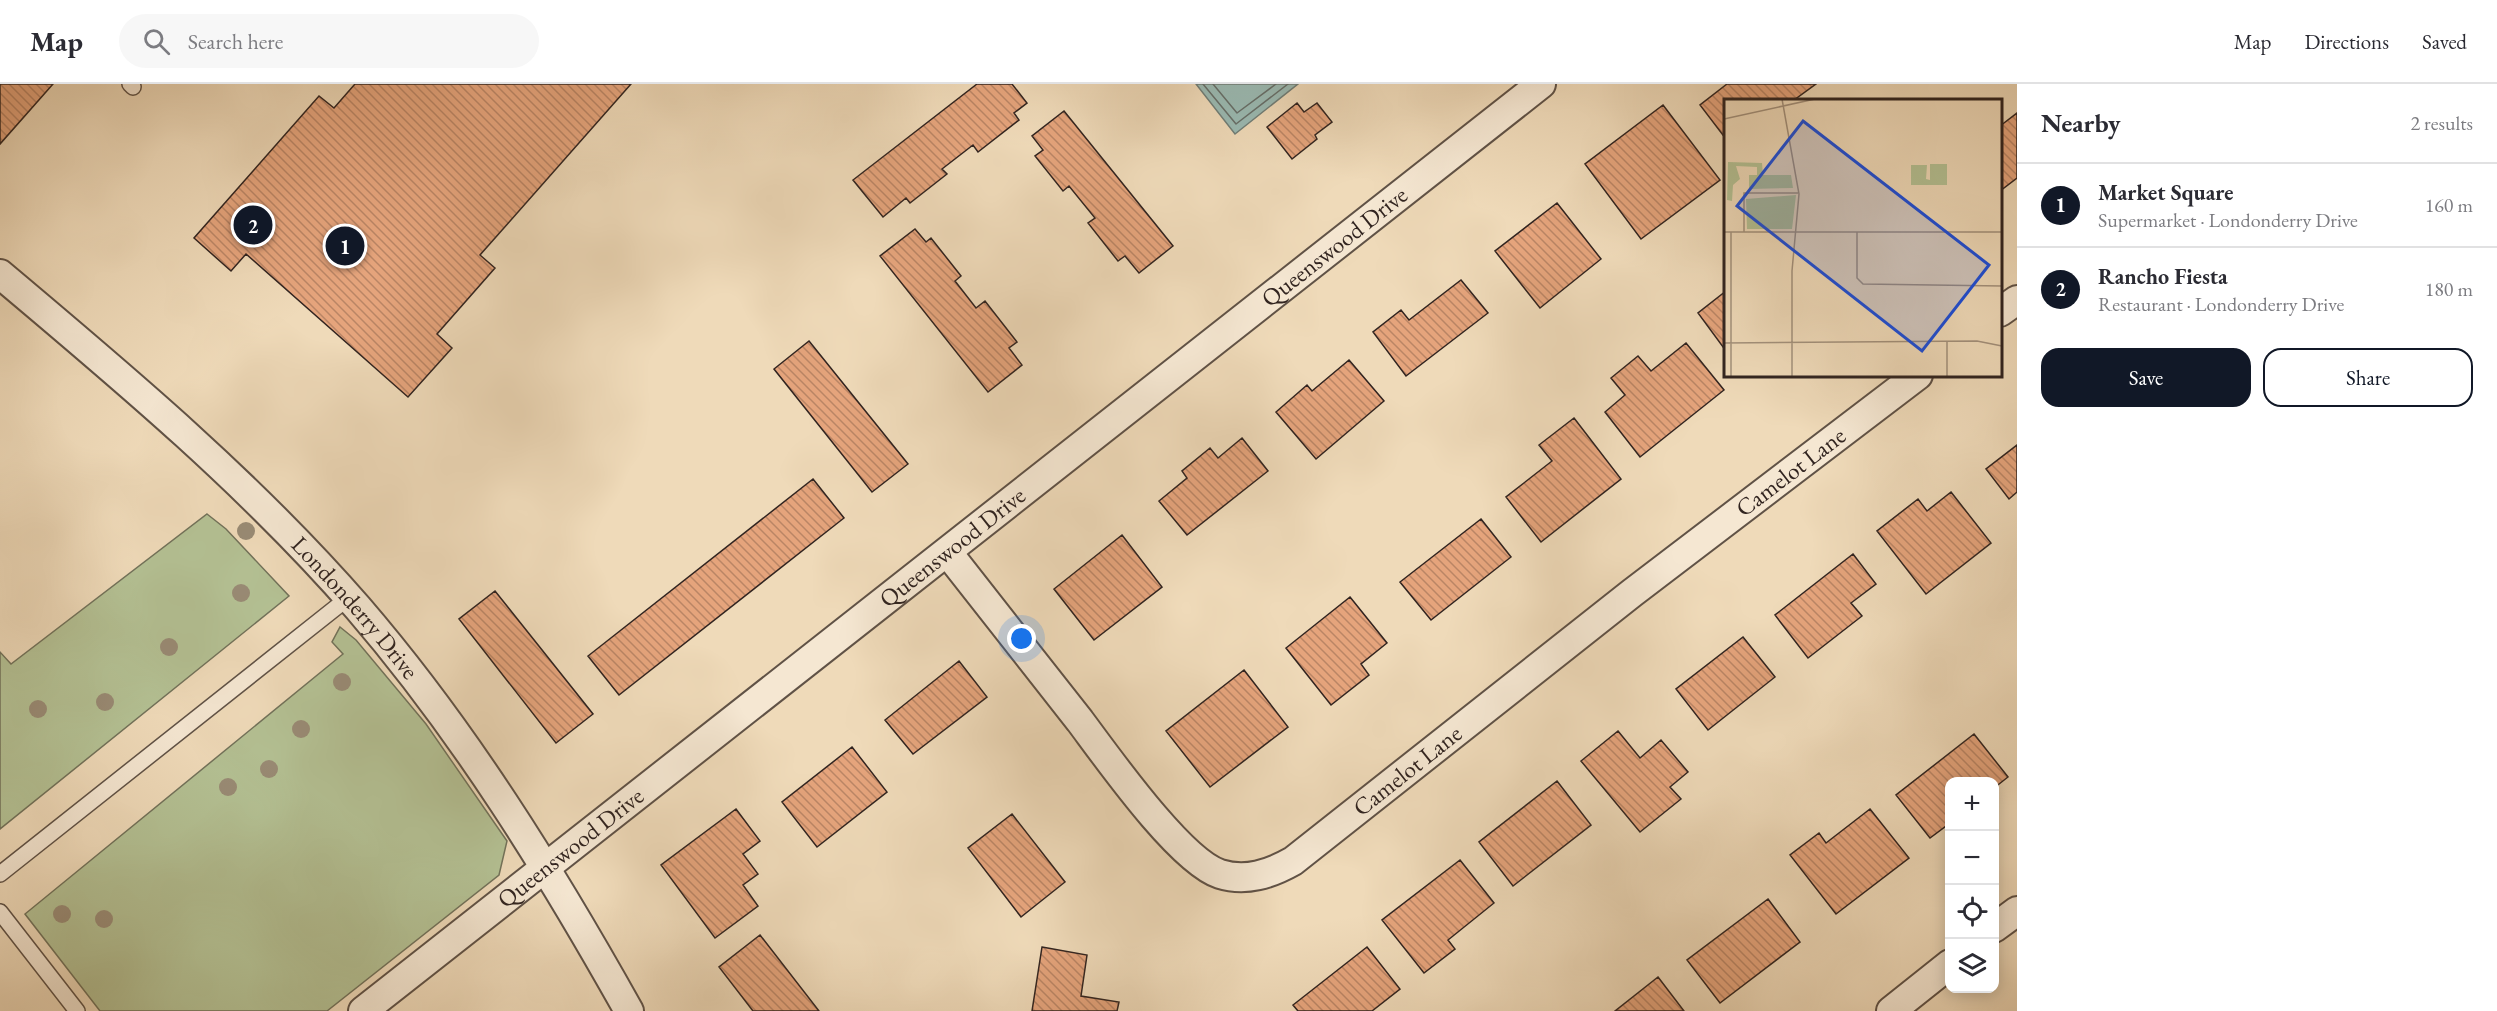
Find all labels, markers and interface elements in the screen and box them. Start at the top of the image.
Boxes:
search box [119,14,539,68]
text: Map [30,23,83,59]
icon: search [140,25,173,58]
text: Search here [188,27,283,56]
text: Map [2234,28,2271,55]
text: Directions [2304,28,2389,55]
text: Saved [2422,28,2467,55]
inset map [1724,99,2002,376]
text: Nearby [2041,106,2121,140]
text: 2 results [2410,110,2473,136]
text: Market Square [2098,178,2233,207]
street label: Queenswood Drive [1255,179,1413,313]
text: 1 [2055,192,2066,218]
text: 160 m [2425,192,2473,218]
pin: 2 [234,202,272,248]
text: Supermarket · Londonderry Drive [2098,207,2358,233]
pin: 1 [326,224,364,268]
text: Rancho Fiesta [2098,262,2228,291]
text: 2 [2055,276,2066,302]
text: 180 m [2425,276,2473,302]
text: Restaurant · Londonderry Drive [2098,291,2344,317]
button: Save [2041,348,2251,407]
button: Share [2263,348,2473,407]
street label: Camelot Lane [1729,420,1852,523]
street label: Queenswood Drive [873,480,1032,614]
street label: Londonderry Drive [285,529,426,685]
your location [1007,624,1036,653]
street label: Camelot Lane [1346,718,1468,823]
map controls [1945,777,1999,993]
button: + [1945,777,1999,831]
street label: Queenswood Drive [491,780,650,915]
button: − [1945,831,1999,885]
button: locate [1945,885,1999,939]
button: layers [1945,939,1999,993]

